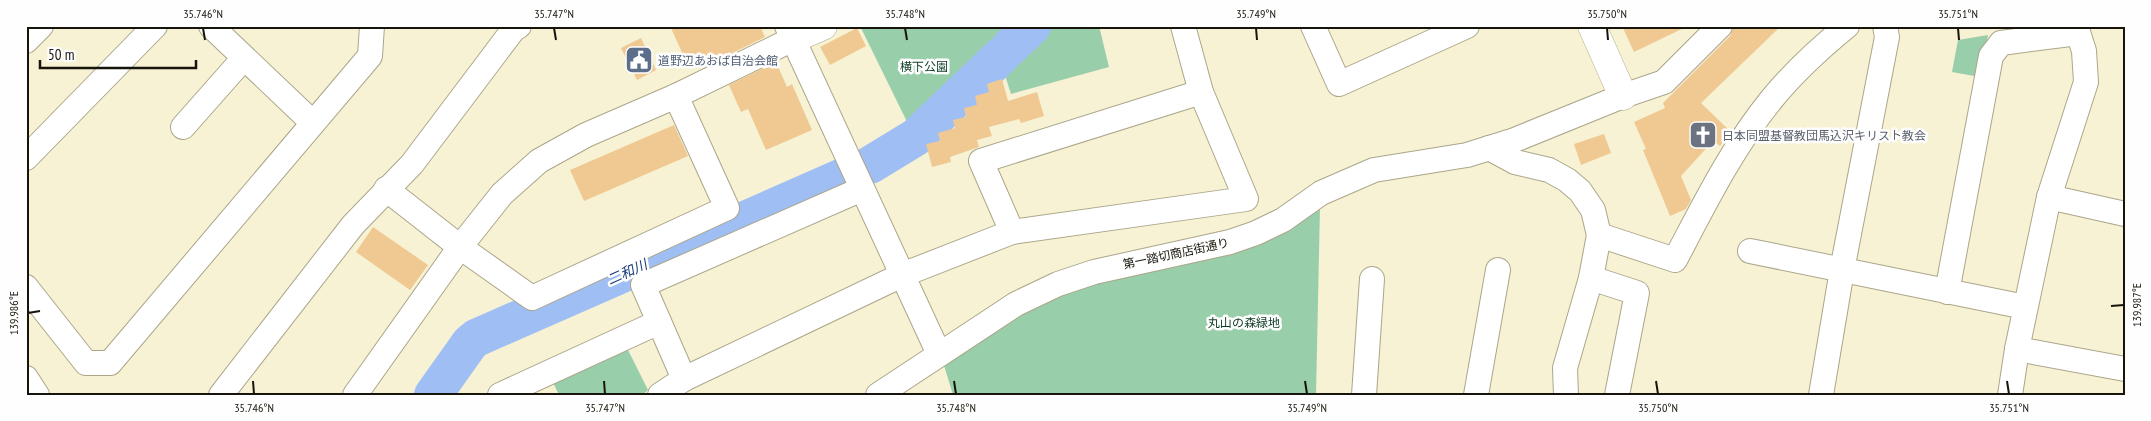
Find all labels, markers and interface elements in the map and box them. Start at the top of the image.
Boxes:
text: 35.746°N [183,6,223,21]
text: 35.747°N [534,6,574,21]
text: 35.748°N [885,6,925,21]
text: 35.749°N [1236,6,1276,21]
text: 35.750°N [1587,6,1627,21]
text: 35.751°N [1938,6,1978,21]
scale bar [40,38,196,70]
text: 50 m [48,45,74,64]
public building icon: 道野辺あおば自治会館 [624,45,654,75]
place label: 道野辺あおば自治会館 [658,53,778,68]
park label: 横下公園 [900,59,948,74]
church icon: 日本同盟基督教団馬込沢キリスト教会 [1688,120,1718,150]
place label: 日本同盟基督教団馬込沢キリスト教会 [1722,128,1926,143]
street label: 第一踏切商店街通り [1122,234,1230,272]
water label: 二和川 [604,254,652,289]
text: 139.987°E [2129,283,2144,327]
text: 139.986°E [6,291,21,335]
park label: 丸山の森緑地 [1208,315,1280,330]
text: 35.746°N [234,400,274,415]
text: 35.747°N [585,400,625,415]
text: 35.748°N [936,400,976,415]
text: 35.749°N [1287,400,1327,415]
text: 35.750°N [1638,400,1678,415]
text: 35.751°N [1989,400,2029,415]

